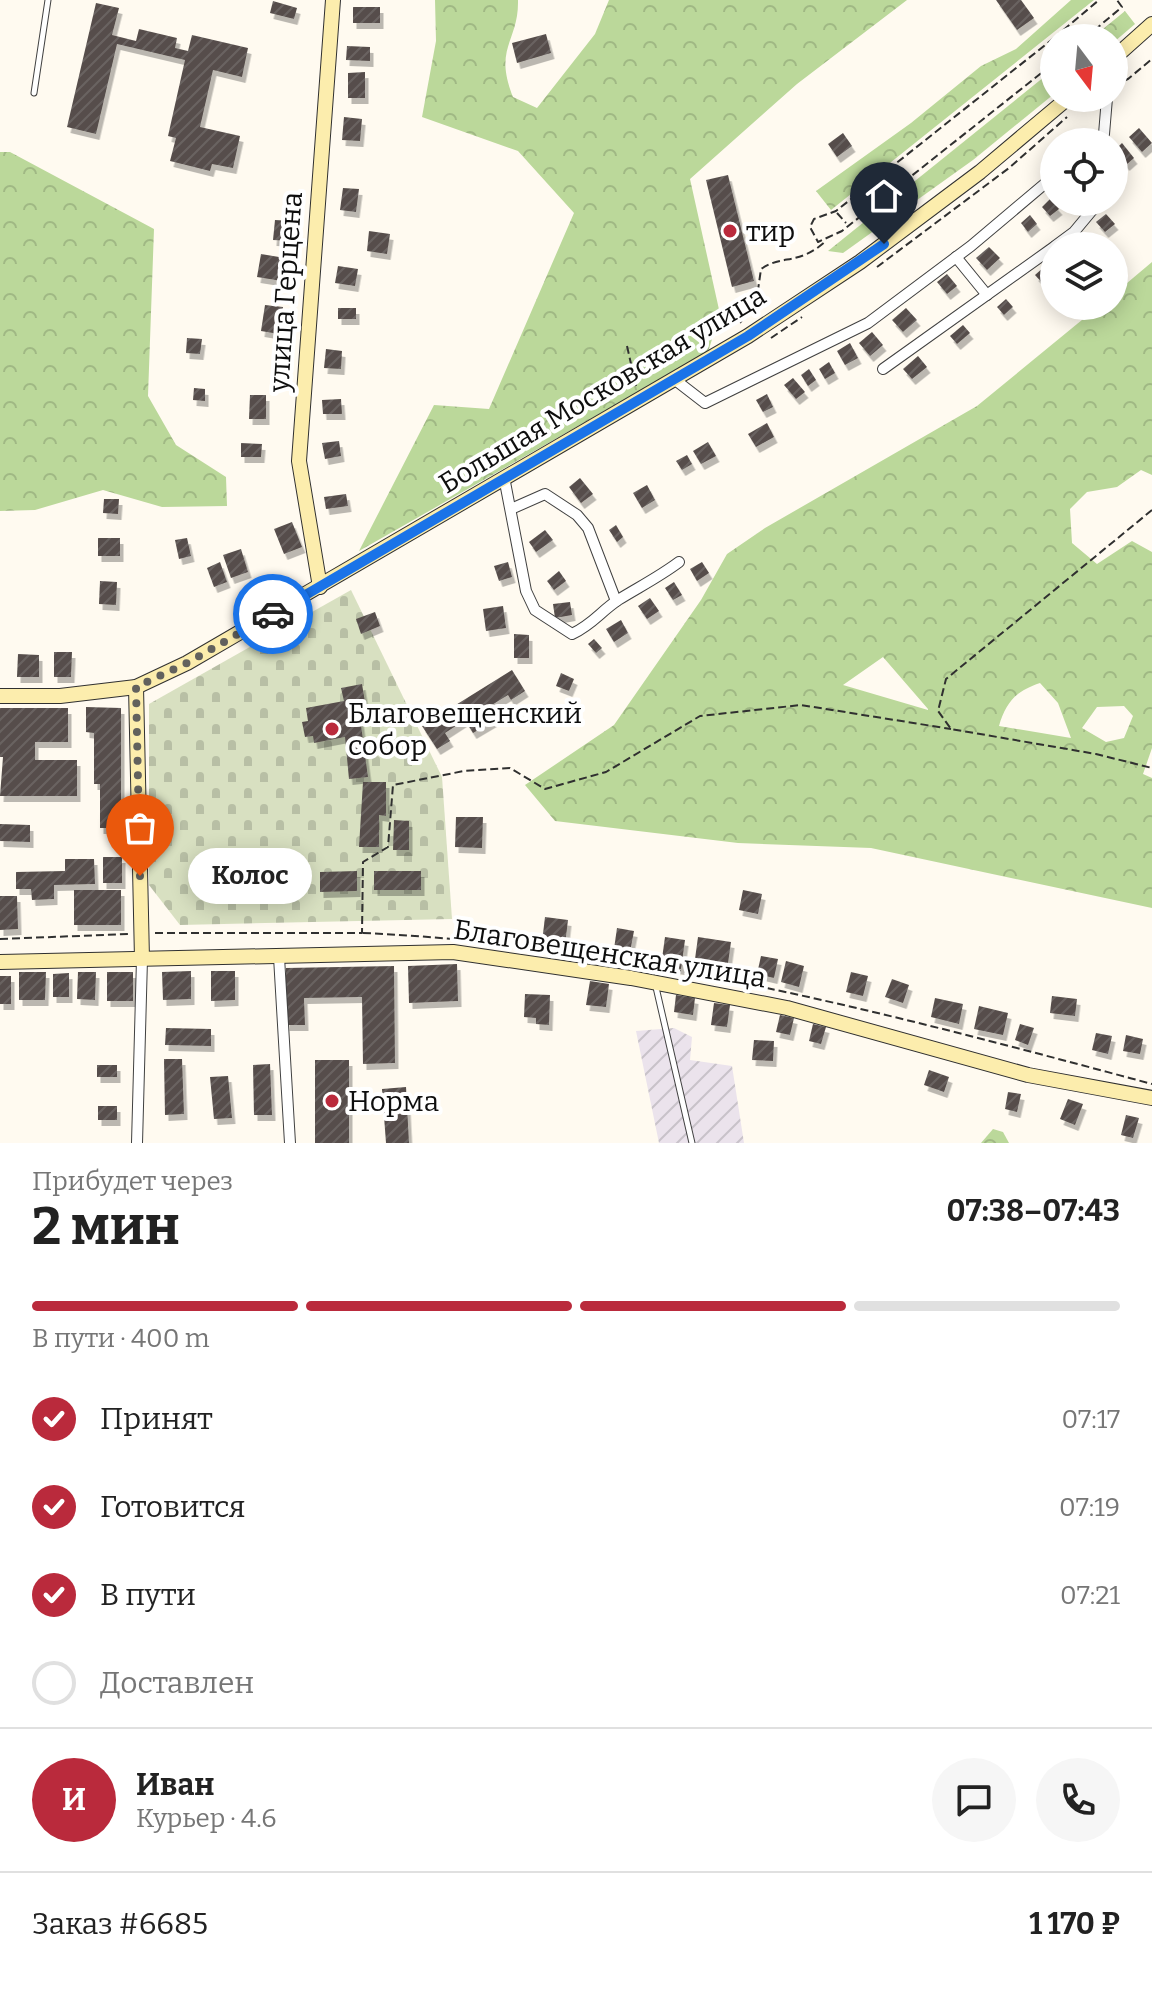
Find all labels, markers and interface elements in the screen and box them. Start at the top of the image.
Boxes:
north arrow [1040,24,1128,112]
map controls [1040,24,1128,320]
button: locate [1040,128,1128,216]
pin [850,162,918,244]
icon: home [862,174,906,218]
street label: улица Герцена [262,191,309,394]
place label: тир [746,215,795,248]
marker: тир [721,222,739,240]
button: layers [1040,232,1128,320]
street label: Большая Московская улица [433,279,771,500]
courier [233,574,313,654]
icon: car [251,592,295,636]
place label: Благовещенский собор [348,697,582,762]
marker: Благовещенский собор [323,720,341,738]
pin [106,794,174,876]
icon: bag [118,806,162,850]
callout: Колос [188,848,312,904]
text: Колос [211,860,289,891]
street label: Благовещенская улица [451,913,768,994]
place label: Норма [348,1085,439,1118]
marker: Норма [323,1092,341,1110]
text: Прибудет через [32,1166,233,1197]
text: 07:38–07:43 [947,1193,1120,1229]
text: 2 мин [32,1195,180,1258]
text: В пути · 400 m [32,1323,209,1354]
icon: check [32,1397,76,1441]
text: Принят [100,1401,213,1437]
text: 07:17 [1061,1404,1120,1435]
icon: check [32,1485,76,1529]
text: Готовится [100,1489,245,1525]
text: 07:19 [1059,1492,1120,1523]
icon: check [32,1573,76,1617]
text: В пути [100,1577,196,1613]
text: 07:21 [1060,1580,1120,1611]
text: Доставлен [100,1665,254,1701]
button: chat [932,1758,1016,1842]
button: phone [1036,1758,1120,1842]
text: Иван [136,1767,214,1803]
text: И [62,1782,86,1818]
text: Курьер · 4.6 [136,1803,276,1834]
text: Заказ #6685 [32,1906,208,1942]
text: 1 170 ₽ [1029,1906,1120,1942]

